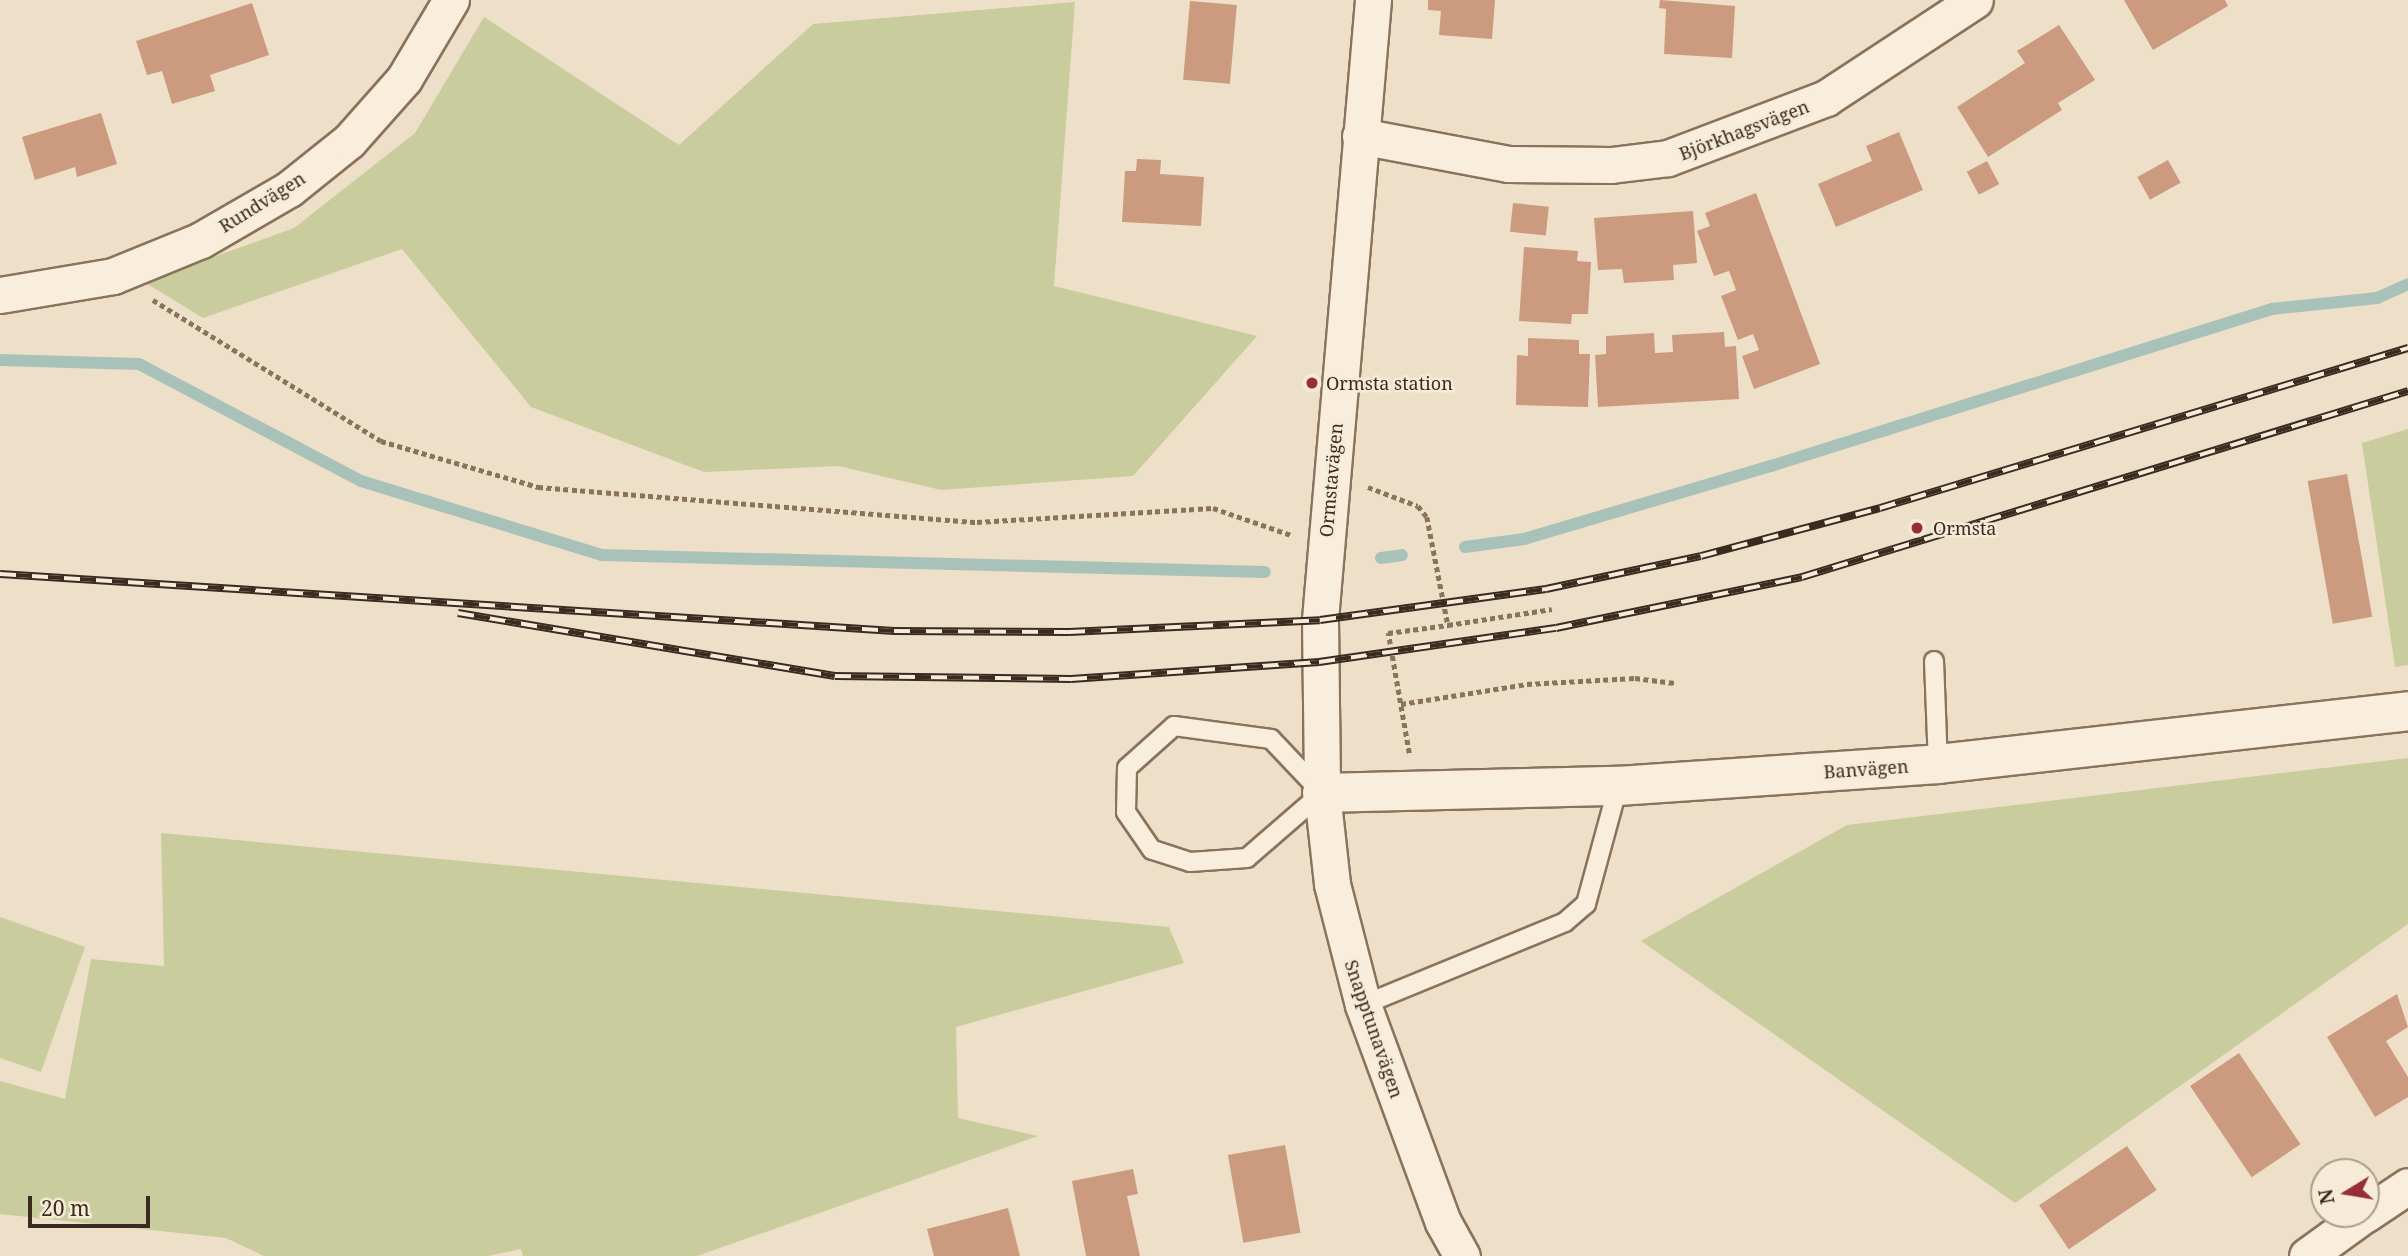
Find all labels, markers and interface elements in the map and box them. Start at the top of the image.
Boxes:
street label: Björkhagsvägen [1676,95,1812,165]
street label: Rundvägen [215,167,309,237]
place label: Ormsta station [1326,372,1453,394]
marker: Ormsta station [1304,375,1320,391]
street label: Ormstavägen [1315,422,1347,538]
place label: Ormsta [1933,517,1996,539]
marker: Ormsta [1907,518,1927,538]
street label: Banvägen [1823,755,1909,783]
street label: Snapptunavägen [1340,957,1408,1101]
north arrow [2310,1158,2380,1228]
scale bar [32,1182,154,1226]
text: N [2312,1187,2341,1206]
text: 20 m [41,1194,90,1222]

